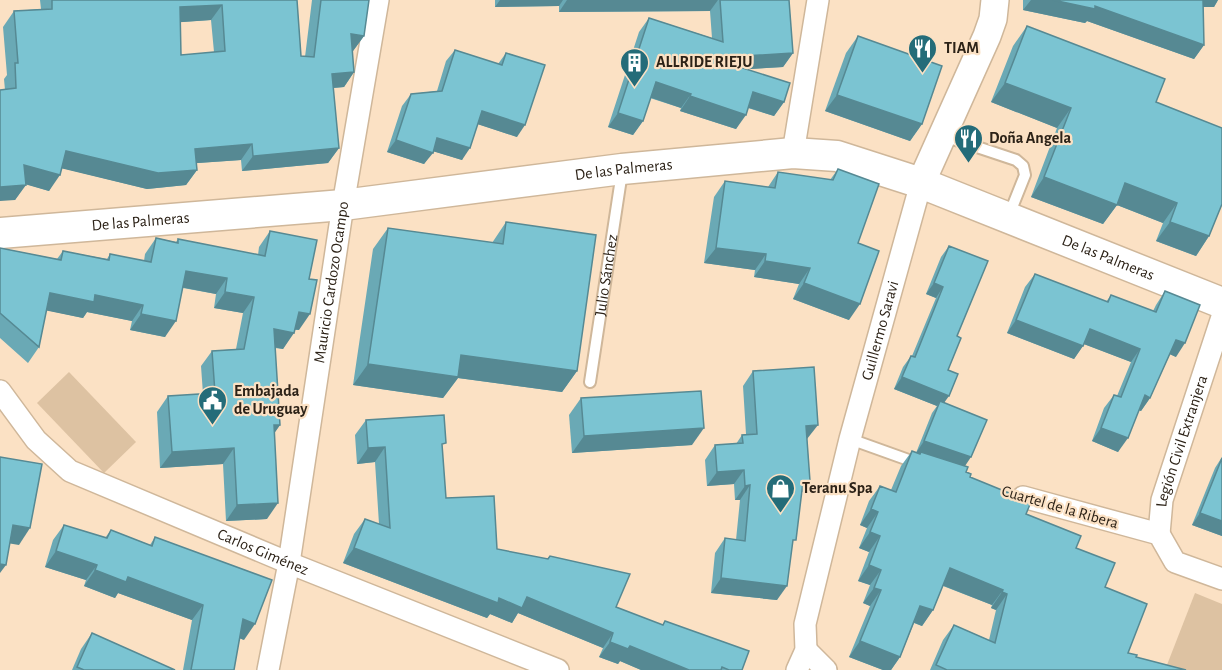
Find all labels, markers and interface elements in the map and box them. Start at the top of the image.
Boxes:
restaurant icon: TIAM [907,32,939,74]
place label: TIAM [944,40,979,56]
building icon: ALLRIDE RIEJU [619,46,651,88]
place label: ALLRIDE RIEJU [656,54,753,70]
restaurant icon: Doña Angela [952,122,984,164]
place label: Doña Angela [989,130,1071,146]
street label: De las Palmeras [574,156,673,183]
street label: Mauricio Cardozo Ocampo [311,200,351,364]
street label: De las Palmeras [91,210,190,233]
street label: De las Palmeras [1060,232,1157,283]
street label: Julio Sánchez [592,233,620,317]
street label: Guillermo Saravi [859,279,902,382]
street label: Legión Civil Extranjera [1153,373,1210,508]
place label: Embajada de Uruguay [234,383,308,418]
public building icon: Embajada de Uruguay [197,384,229,426]
shop icon: Teranu Spa [765,472,797,514]
place label: Teranu Spa [802,480,873,496]
street label: Cuartel de la Ribera [1000,483,1120,531]
street label: Carlos Giménez [215,526,311,578]

